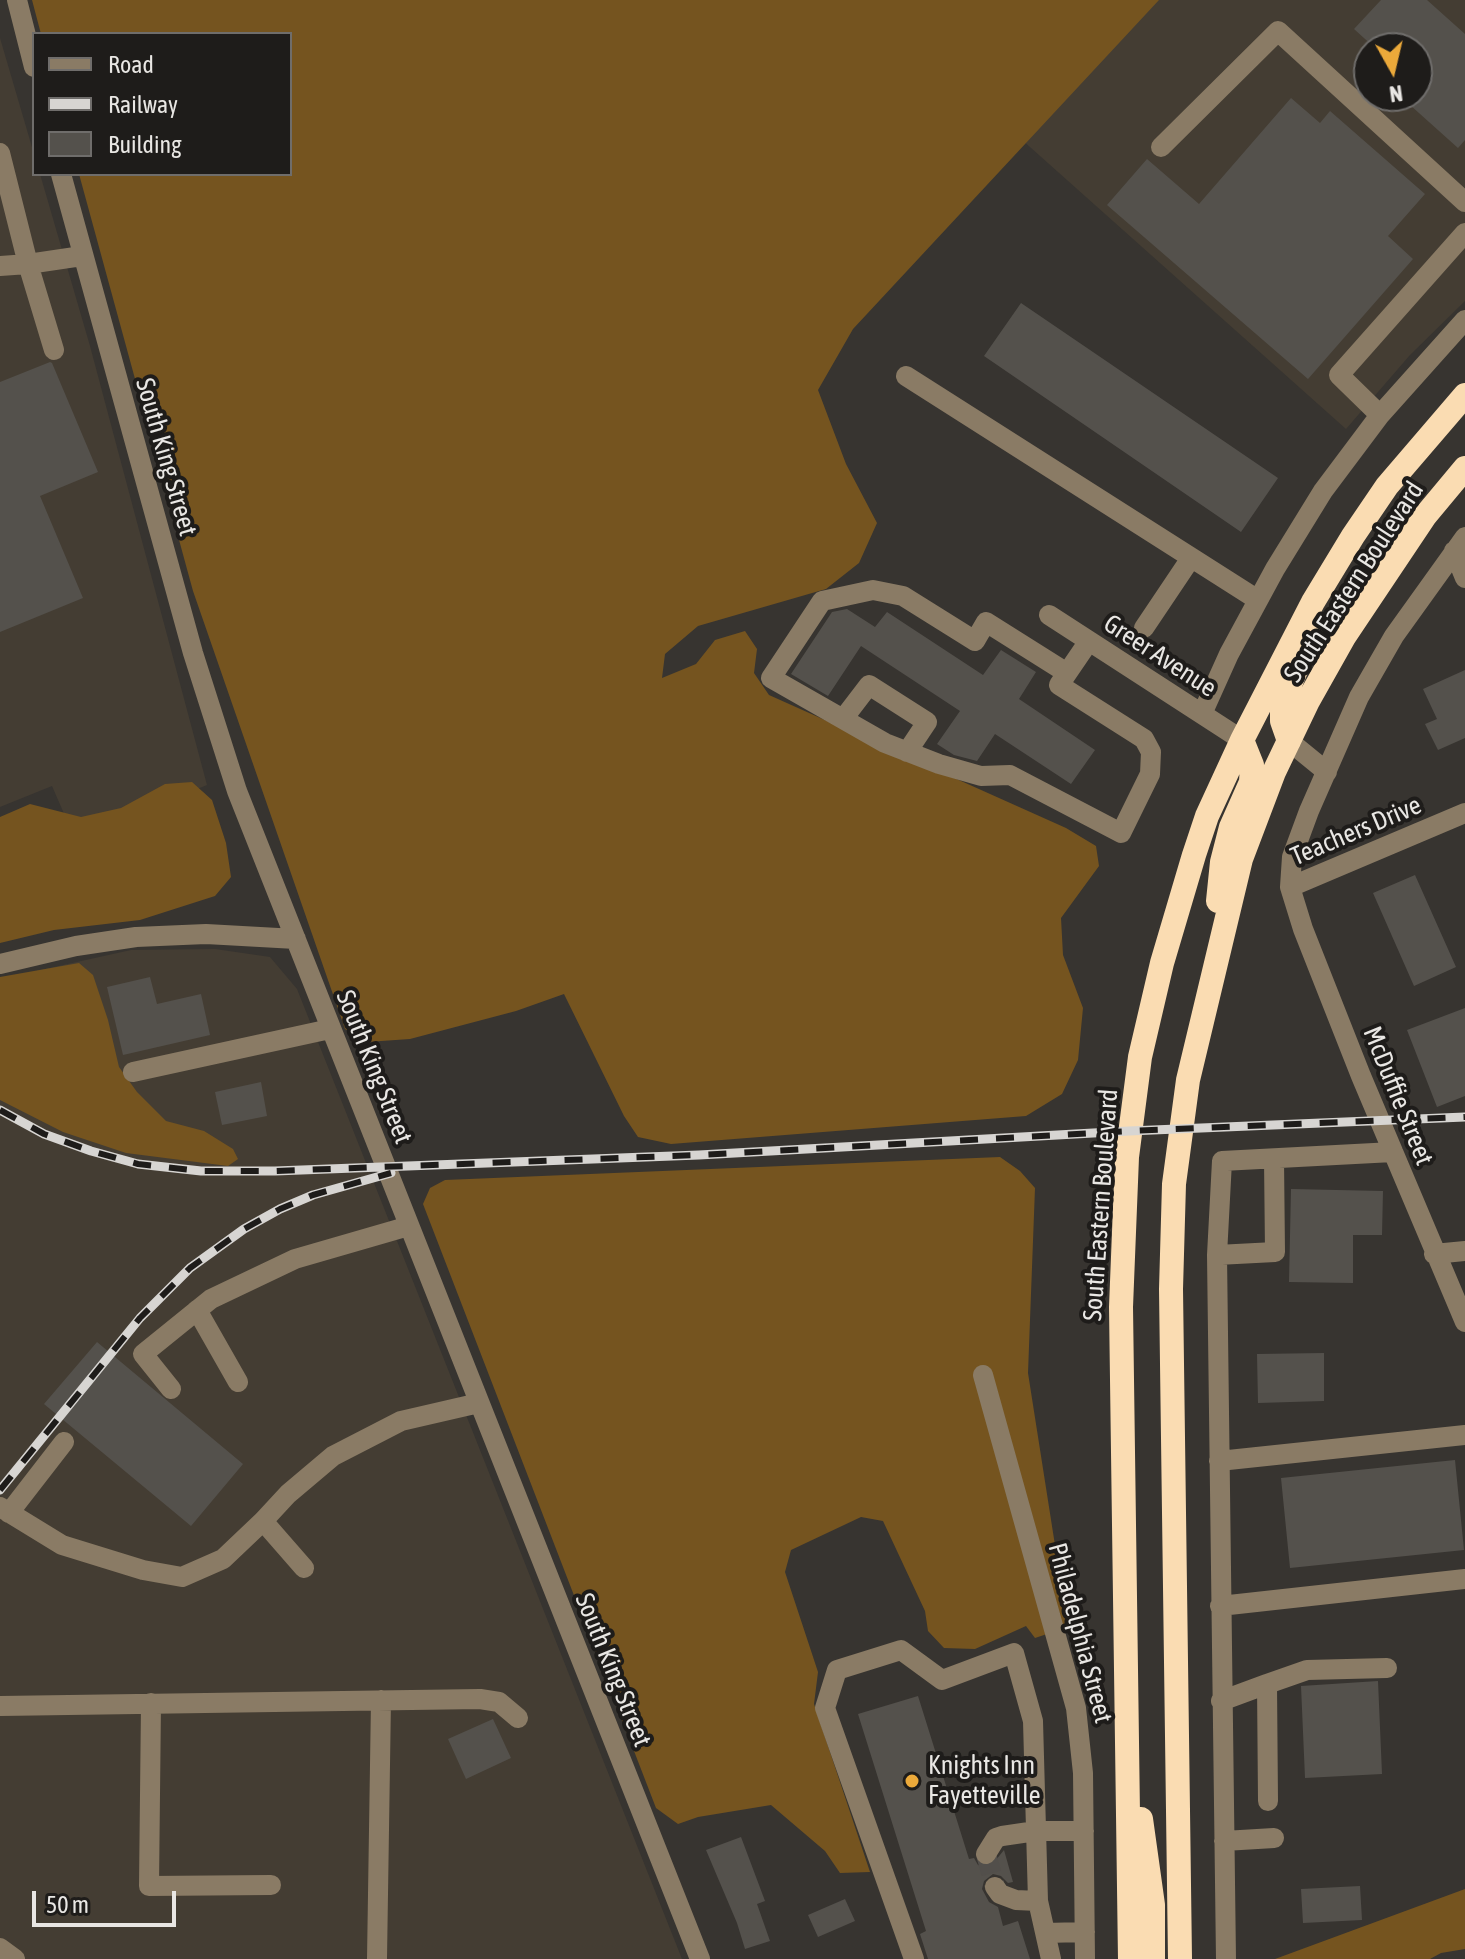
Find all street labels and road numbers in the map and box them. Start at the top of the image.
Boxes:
street label: South King Street [129,375,203,539]
street label: South Eastern Boulevard [1278,476,1430,688]
street label: Greer Avenue [1098,608,1222,704]
street label: Teachers Drive [1286,790,1426,872]
street label: South King Street [329,986,419,1148]
street label: McDuffie Street [1356,1022,1440,1170]
street label: South Eastern Boulevard [1077,1088,1125,1322]
street label: Philadelphia Street [1041,1540,1119,1726]
street label: South King Street [568,1589,658,1751]

